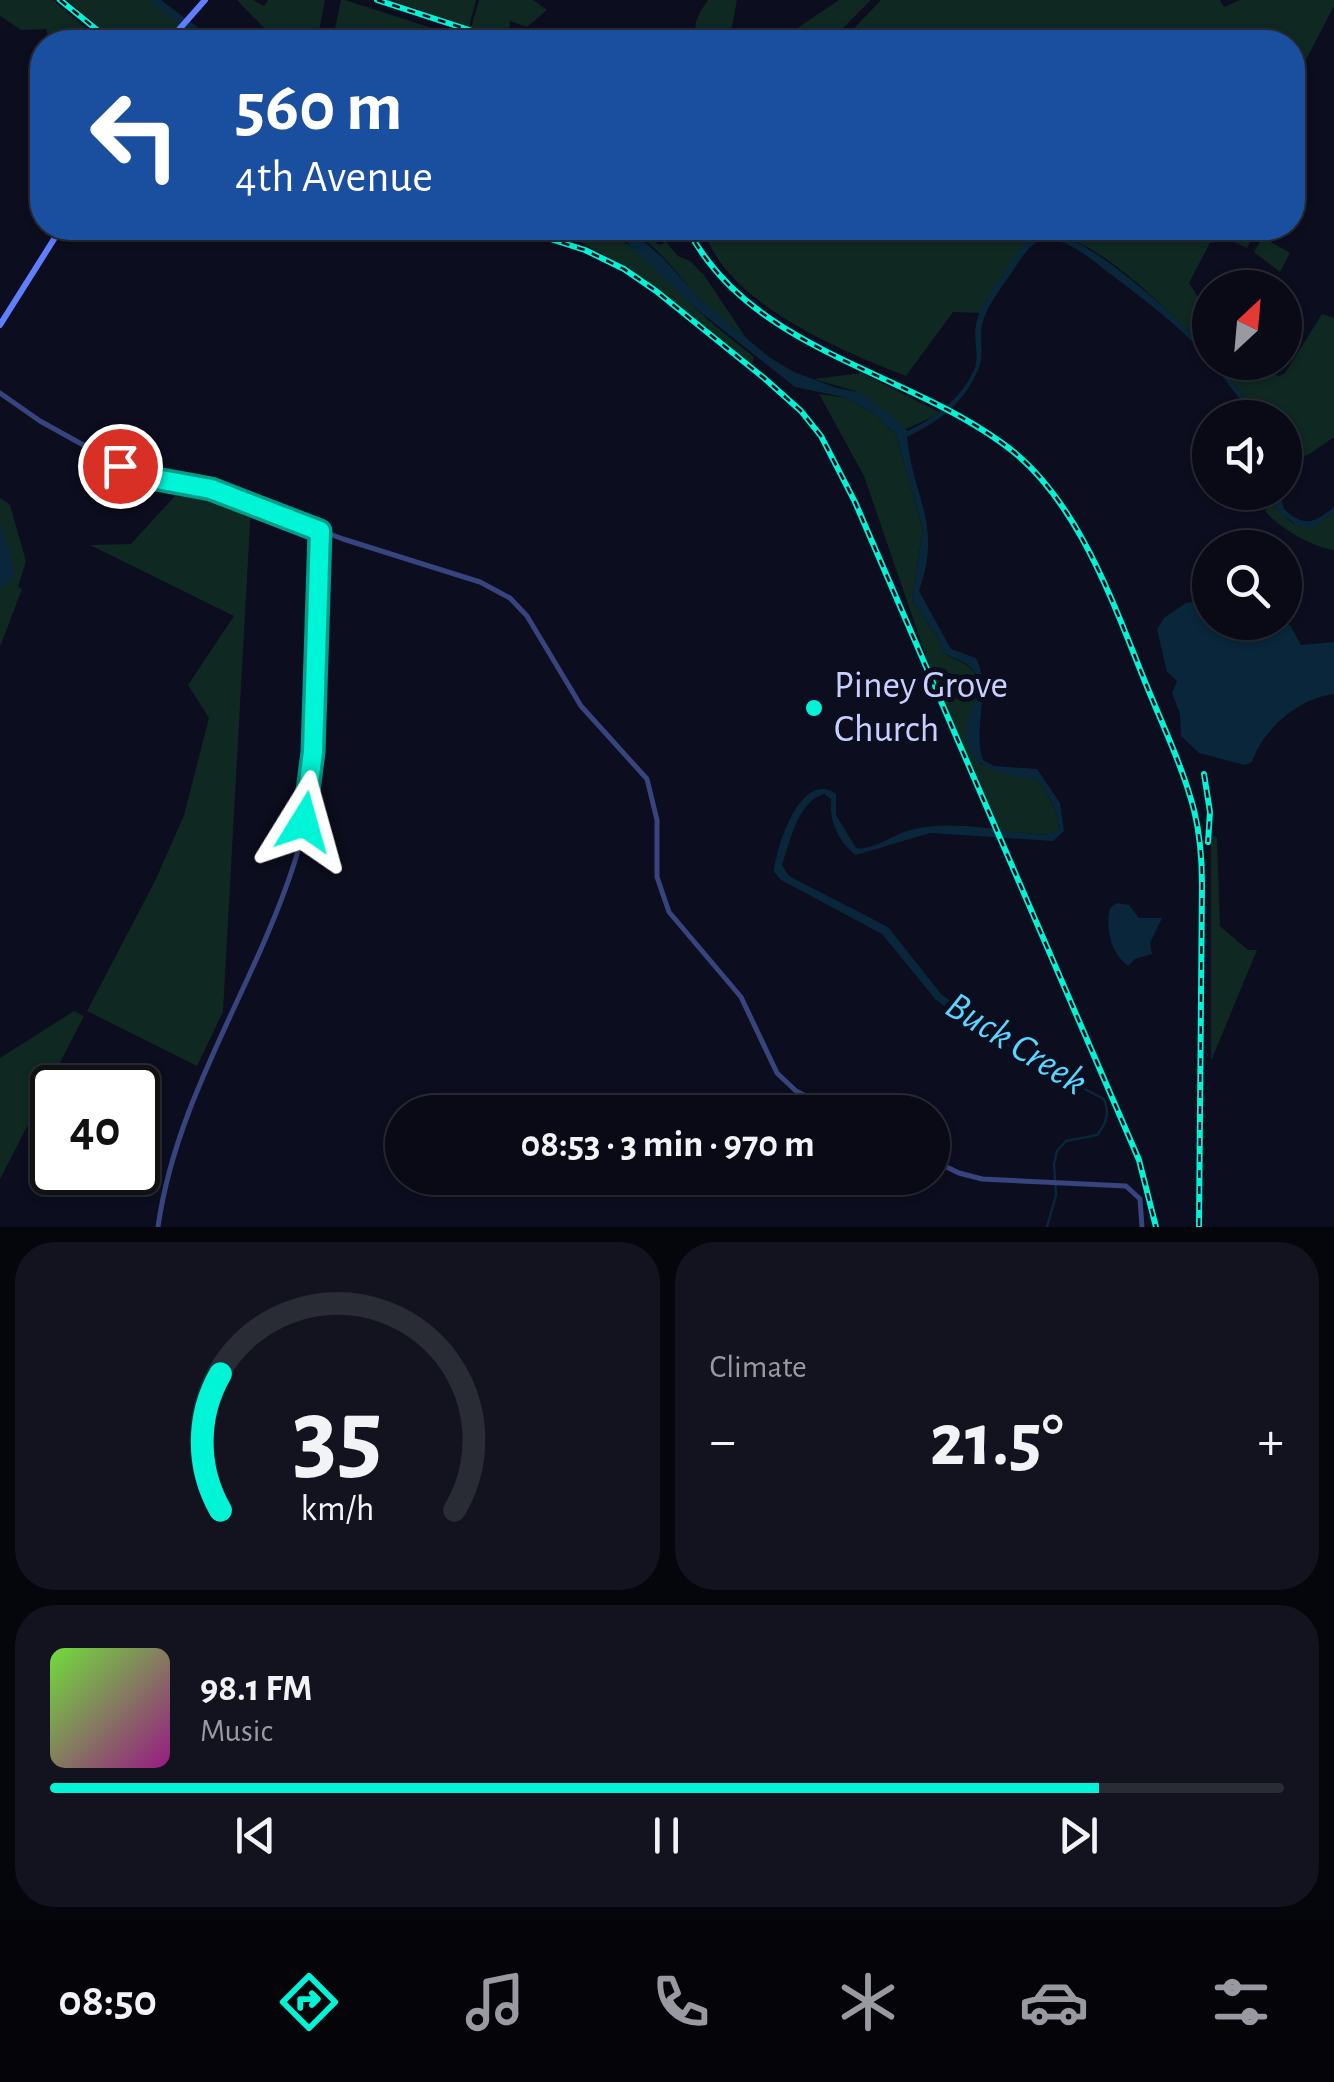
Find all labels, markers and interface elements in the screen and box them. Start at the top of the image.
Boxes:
icon: left [70,70,200,200]
text: 560 m [235,73,403,143]
text: 4th Avenue [235,155,433,200]
north arrow [1192,270,1302,380]
map controls [1192,270,1302,640]
button: sound [1192,400,1302,510]
pin [78,424,163,509]
icon: arrive [93,439,148,494]
button: search [1192,530,1302,640]
place label: Piney Grove Church [834,667,1008,749]
marker: Piney Grove Church [803,697,825,719]
position arrow [252,770,356,874]
water label: Buck Creek [938,985,1094,1103]
speed limit sign: 40 [30,1065,160,1195]
text: 08:53 · 3 min · 970 m [520,1126,815,1164]
text: Climate [710,1351,807,1383]
text: 35 [292,1385,382,1489]
text: 21.5° [930,1404,1064,1479]
text: − [710,1414,736,1469]
text: + [1258,1414,1284,1469]
text: km/h [300,1491,374,1527]
text: 98.1 FM [200,1670,312,1708]
text: Music [200,1715,273,1747]
icon: previous [228,1808,283,1863]
icon: pause [639,1808,694,1863]
icon: next [1051,1808,1106,1863]
icon: directions [274,1967,344,2037]
icon: music [460,1967,530,2037]
icon: phone [646,1967,716,2037]
icon: climate [833,1967,903,2037]
icon: car [1019,1967,1089,2037]
icon: filters [1206,1967,1276,2037]
text: 08:50 [58,1979,157,2024]

